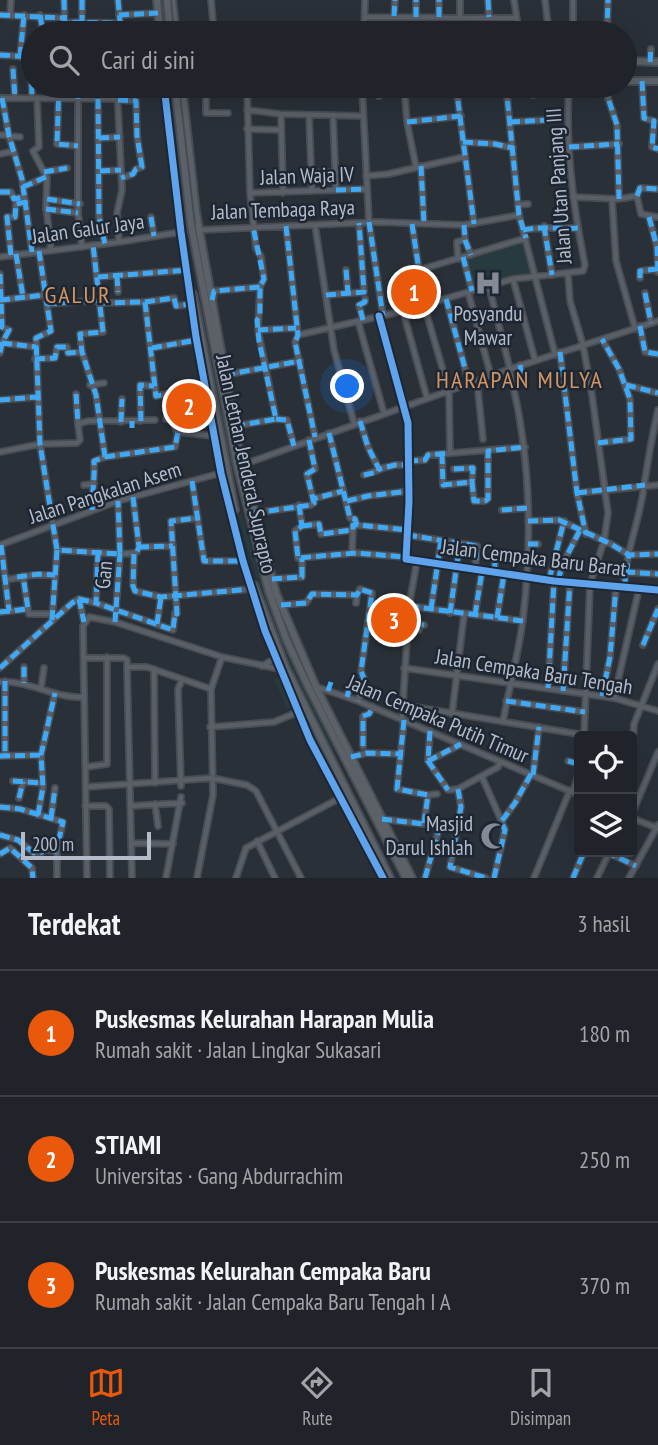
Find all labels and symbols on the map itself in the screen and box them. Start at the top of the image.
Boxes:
street label: Jalan Utan Panjang III [540,107,577,266]
street label: Jalan Waja IV [259,160,355,191]
street label: Jalan Tembaga Raya [210,194,355,226]
street label: Jalan Galur Jaya [29,207,146,250]
pin: 1 [391,266,437,318]
hospital icon: Posyandu Mawar [473,268,503,298]
district label: GALUR [44,279,112,310]
place label: Posyandu Mawar [454,300,522,351]
street label: Jalan Letnan Jenderal Suprapto [210,351,283,576]
district label: HARAPAN MULYA [436,364,604,395]
your location [330,369,364,403]
pin: 2 [166,380,212,432]
street label: Jalan Pangkalan Asem [24,455,184,530]
street label: Jalan Cempaka Baru Barat [439,533,628,582]
street label: Gan [89,560,118,590]
pin: 3 [371,594,417,646]
street label: Jalan Cempaka Baru Tengah [433,642,635,700]
street label: Jalan Cempaka Putih Timur [343,668,533,769]
place label: Masjid Darul Ishlah [386,810,473,861]
mosque icon: Masjid Darul Ishlah [479,821,509,851]
scale bar [21,829,150,861]

